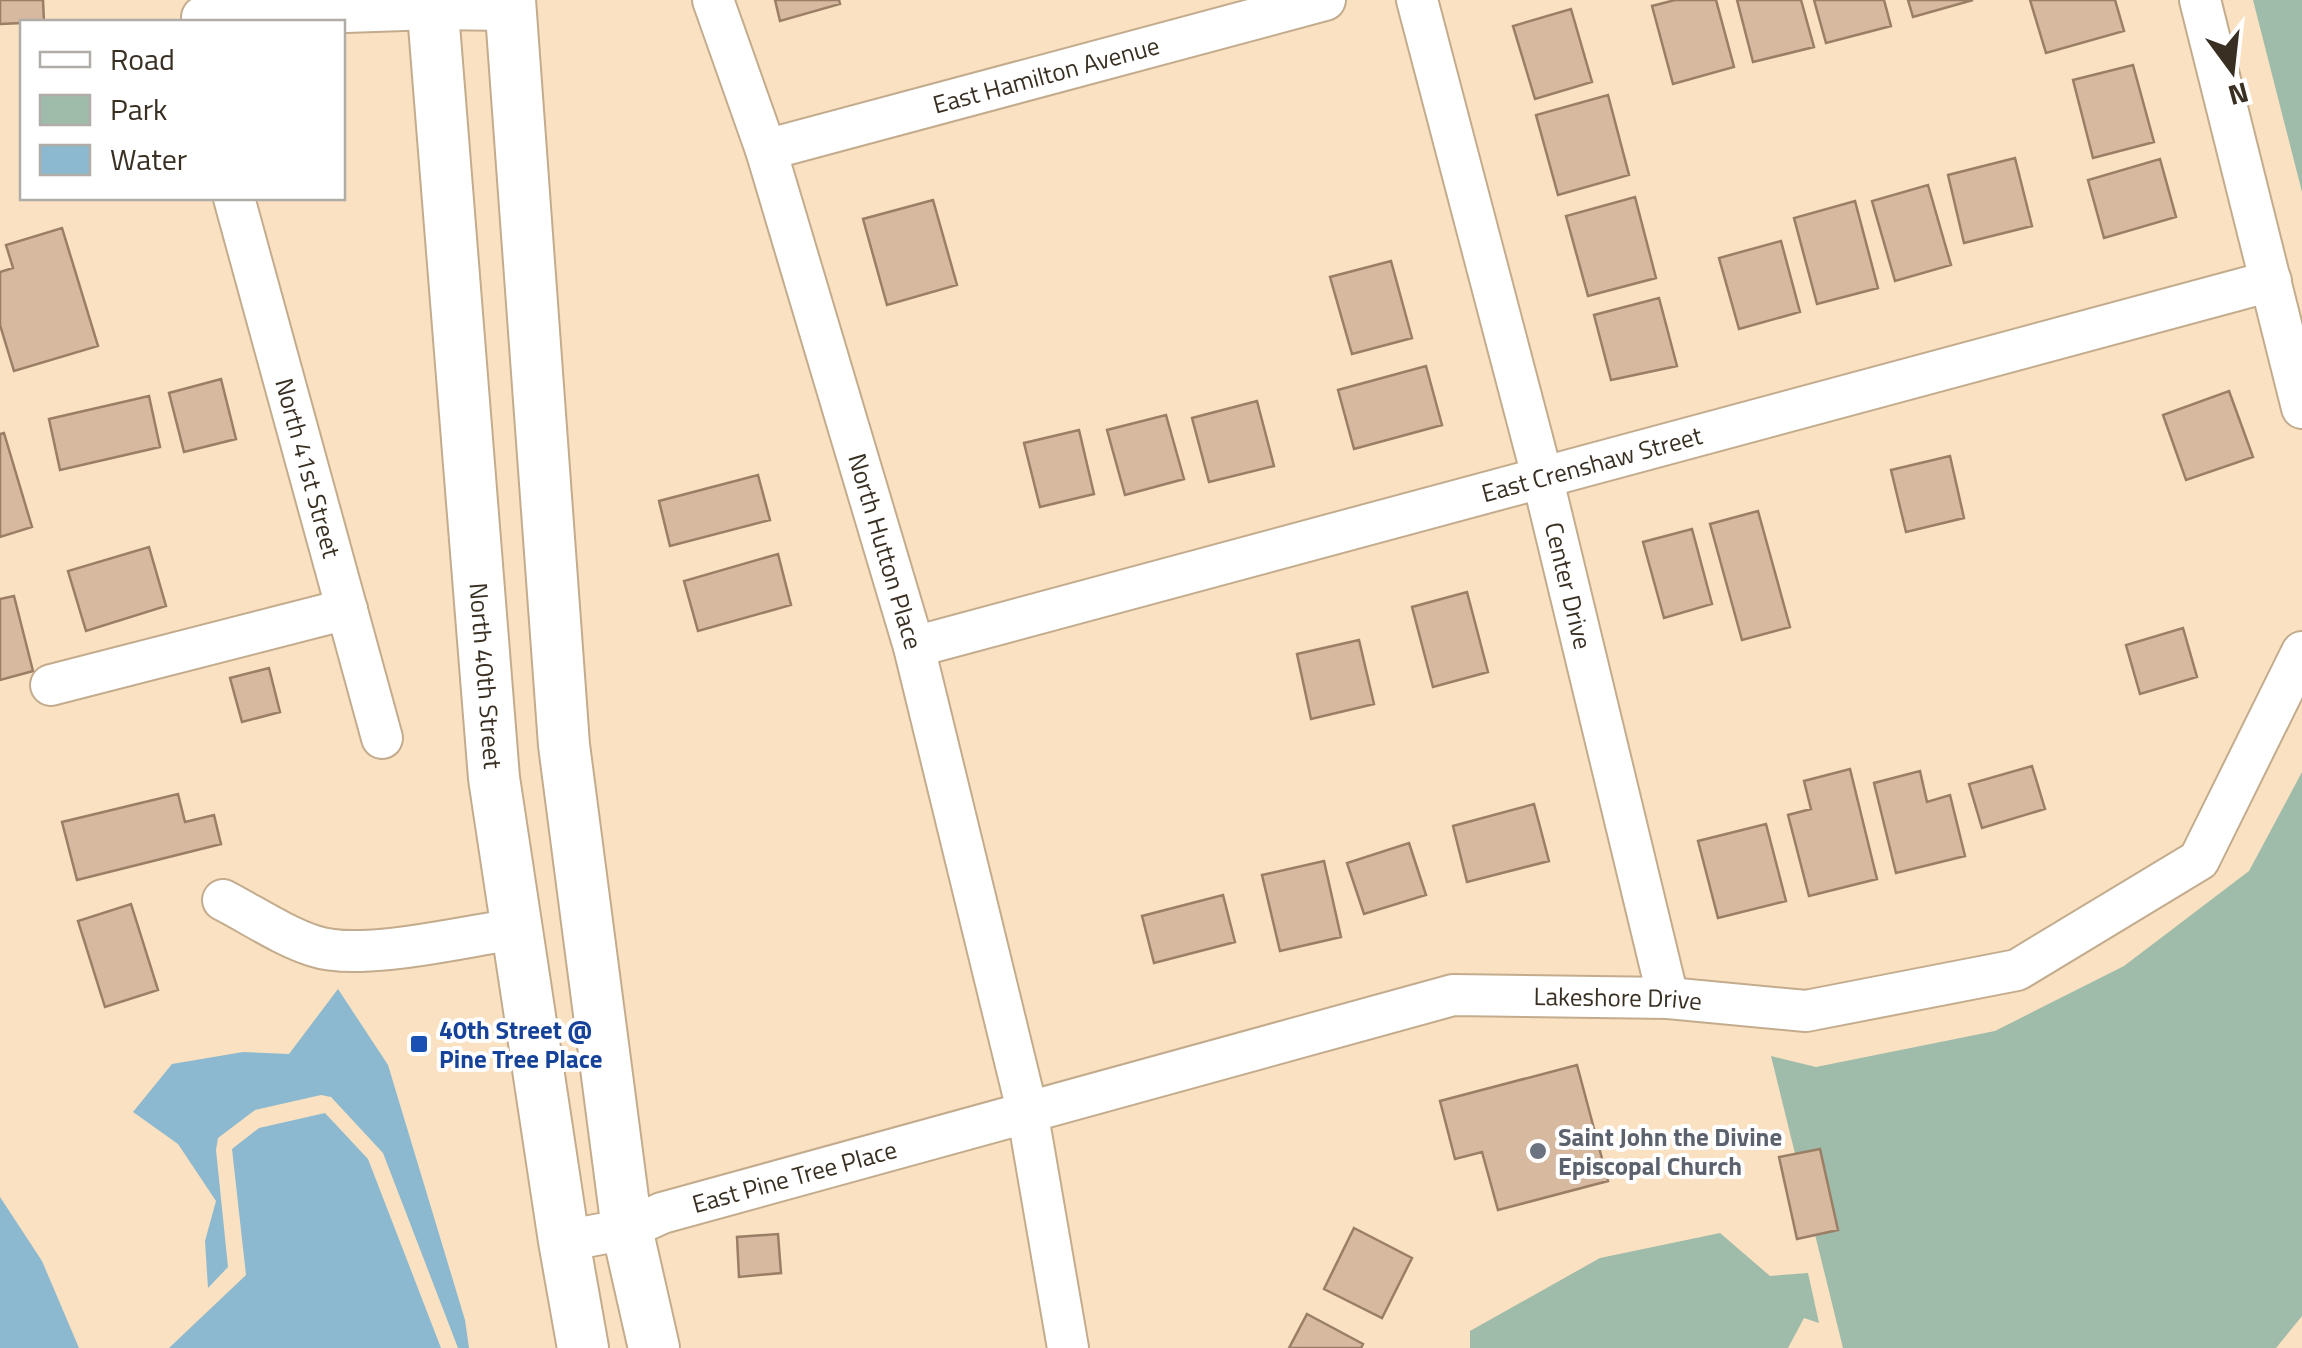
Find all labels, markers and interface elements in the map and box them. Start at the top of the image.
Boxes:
legend [20,20,345,200]
north arrow [2182,20,2282,120]
street label: East Hamilton Avenue [929,26,1164,123]
text: Road [110,36,175,82]
text: N [2224,71,2254,118]
text: Park [110,86,167,132]
text: Water [110,136,187,182]
street label: North 41st Street [265,374,351,562]
street label: East Crenshaw Street [1477,416,1707,512]
street label: North Hutton Place [838,449,933,654]
street label: Center Drive [1535,518,1602,653]
street label: North 40th Street [460,581,512,771]
street label: Lakeshore Drive [1533,977,1704,1020]
place label: 40th Street @ Pine Tree Place [439,1011,602,1078]
marker: 40th Street @ Pine Tree Place [408,1033,430,1055]
place label: Saint John the Divine Episcopal Church [1558,1118,1782,1185]
street label: East Pine Tree Place [688,1130,901,1223]
marker: Saint John the Divine Episcopal Church [1527,1140,1549,1162]

